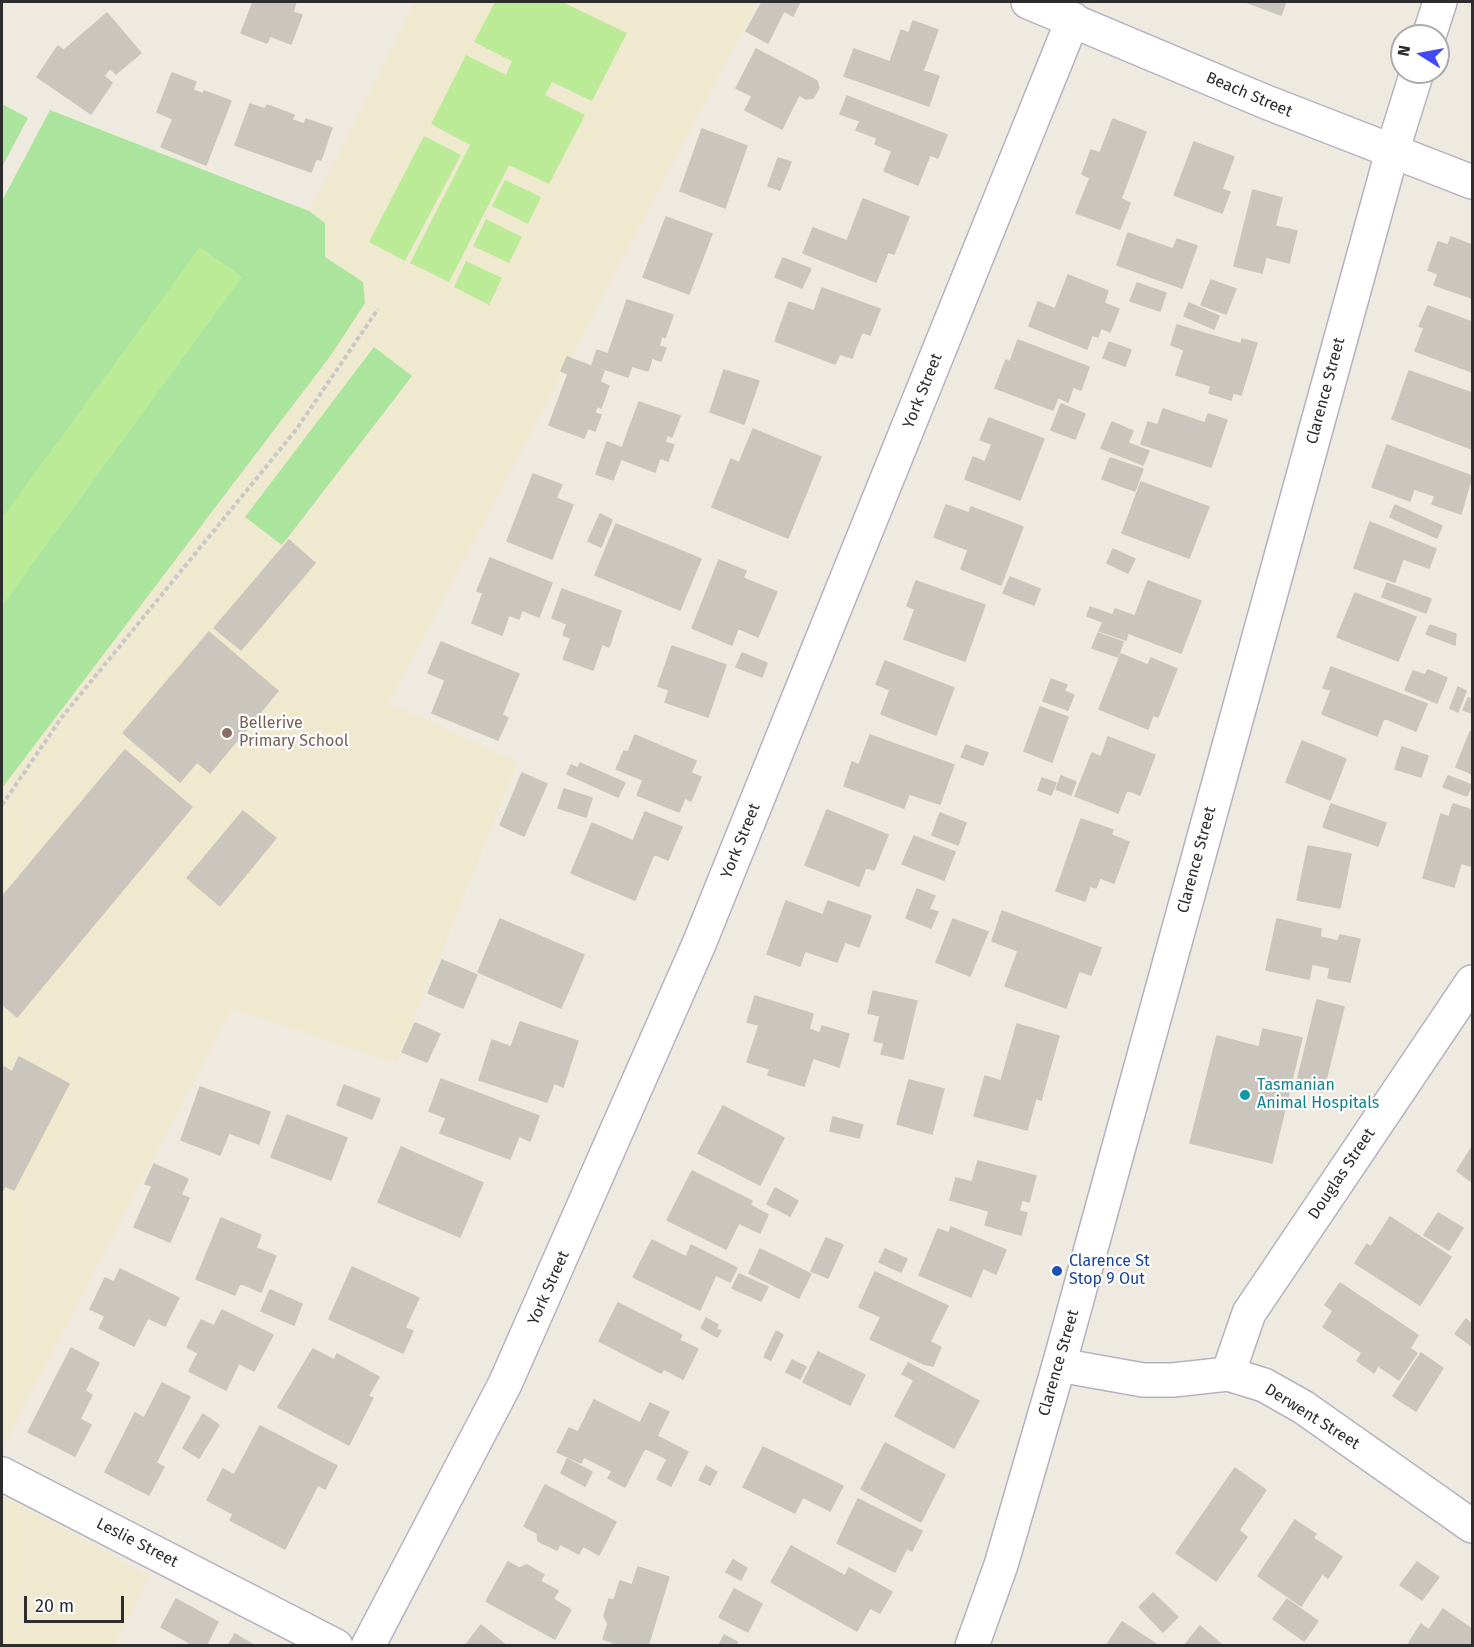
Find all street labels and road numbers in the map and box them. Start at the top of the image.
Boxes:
street label: Beach Street [1203,68,1295,122]
street label: Clarence Street [1303,336,1349,446]
street label: York Street [899,351,947,431]
street label: York Street [717,801,765,881]
street label: Clarence Street [1174,805,1220,915]
street label: Douglas Street [1305,1125,1379,1223]
street label: York Street [524,1248,574,1328]
street label: Clarence Street [1035,1308,1083,1418]
street label: Derwent Street [1261,1380,1363,1454]
street label: Leslie Street [93,1514,181,1572]

